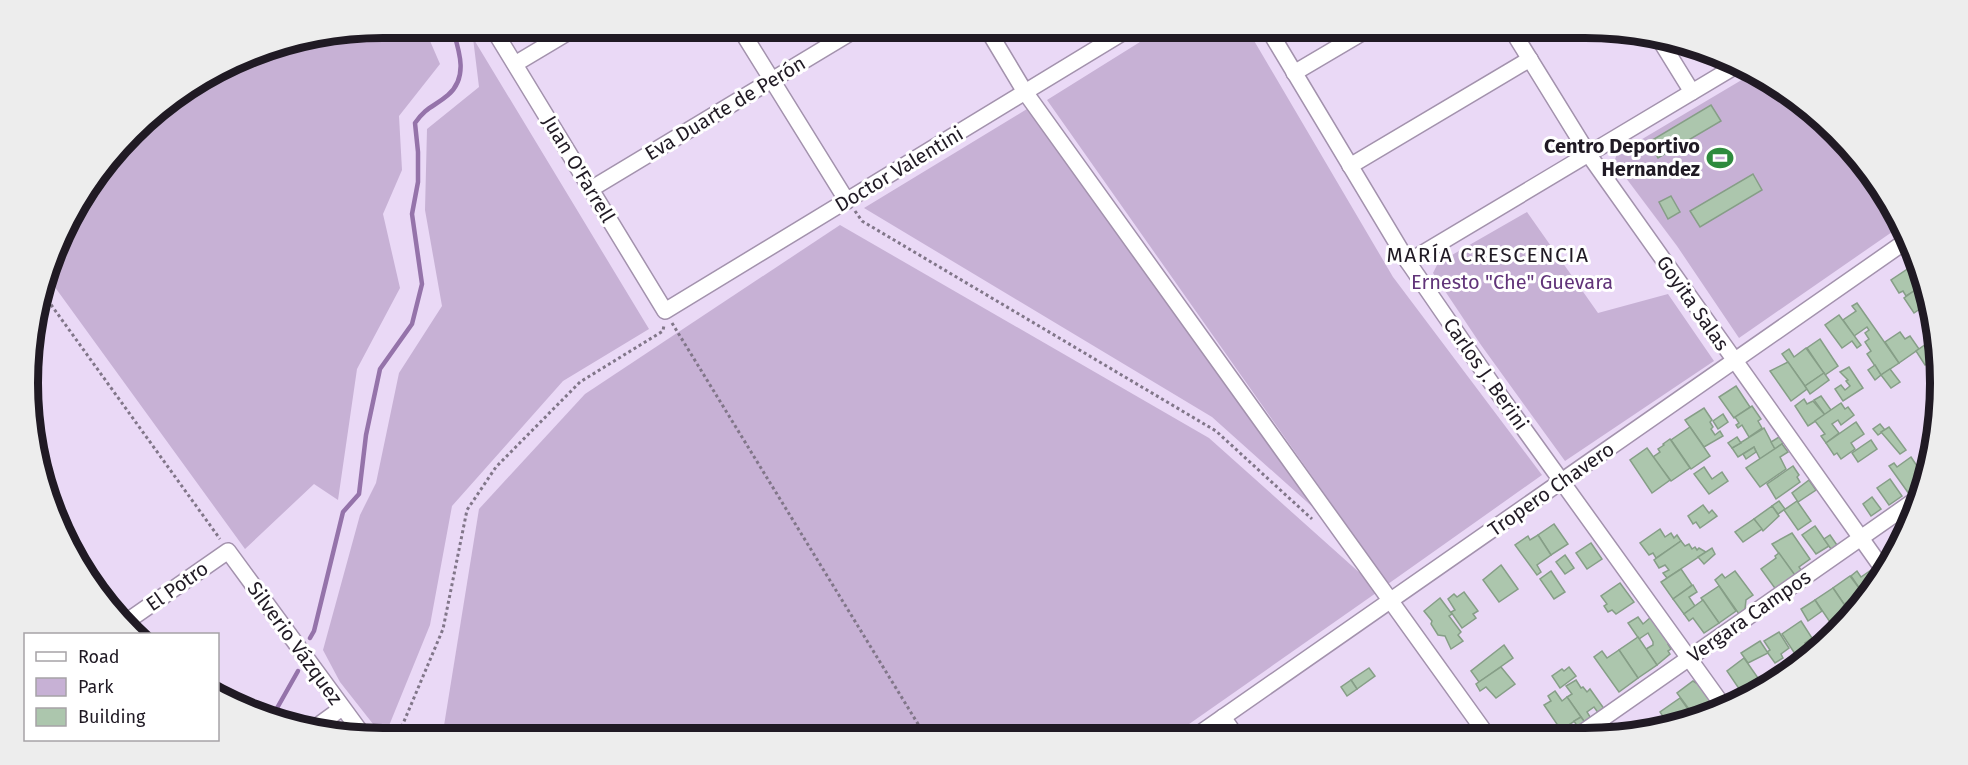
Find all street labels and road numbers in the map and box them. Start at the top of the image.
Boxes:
street label: Eva Duarte de Perón [640,51,810,165]
street label: Juan O'Farrell [538,111,620,227]
street label: Doctor Valentini [831,121,967,217]
street label: Goyita Salas [1652,251,1734,355]
street label: Carlos J. Berini [1438,313,1534,435]
street label: Tropero Chavero [1483,437,1619,541]
street label: El Potro [141,556,213,616]
street label: Vergara Campos [1683,565,1815,667]
street label: Silverio Vázquez [242,577,348,709]

